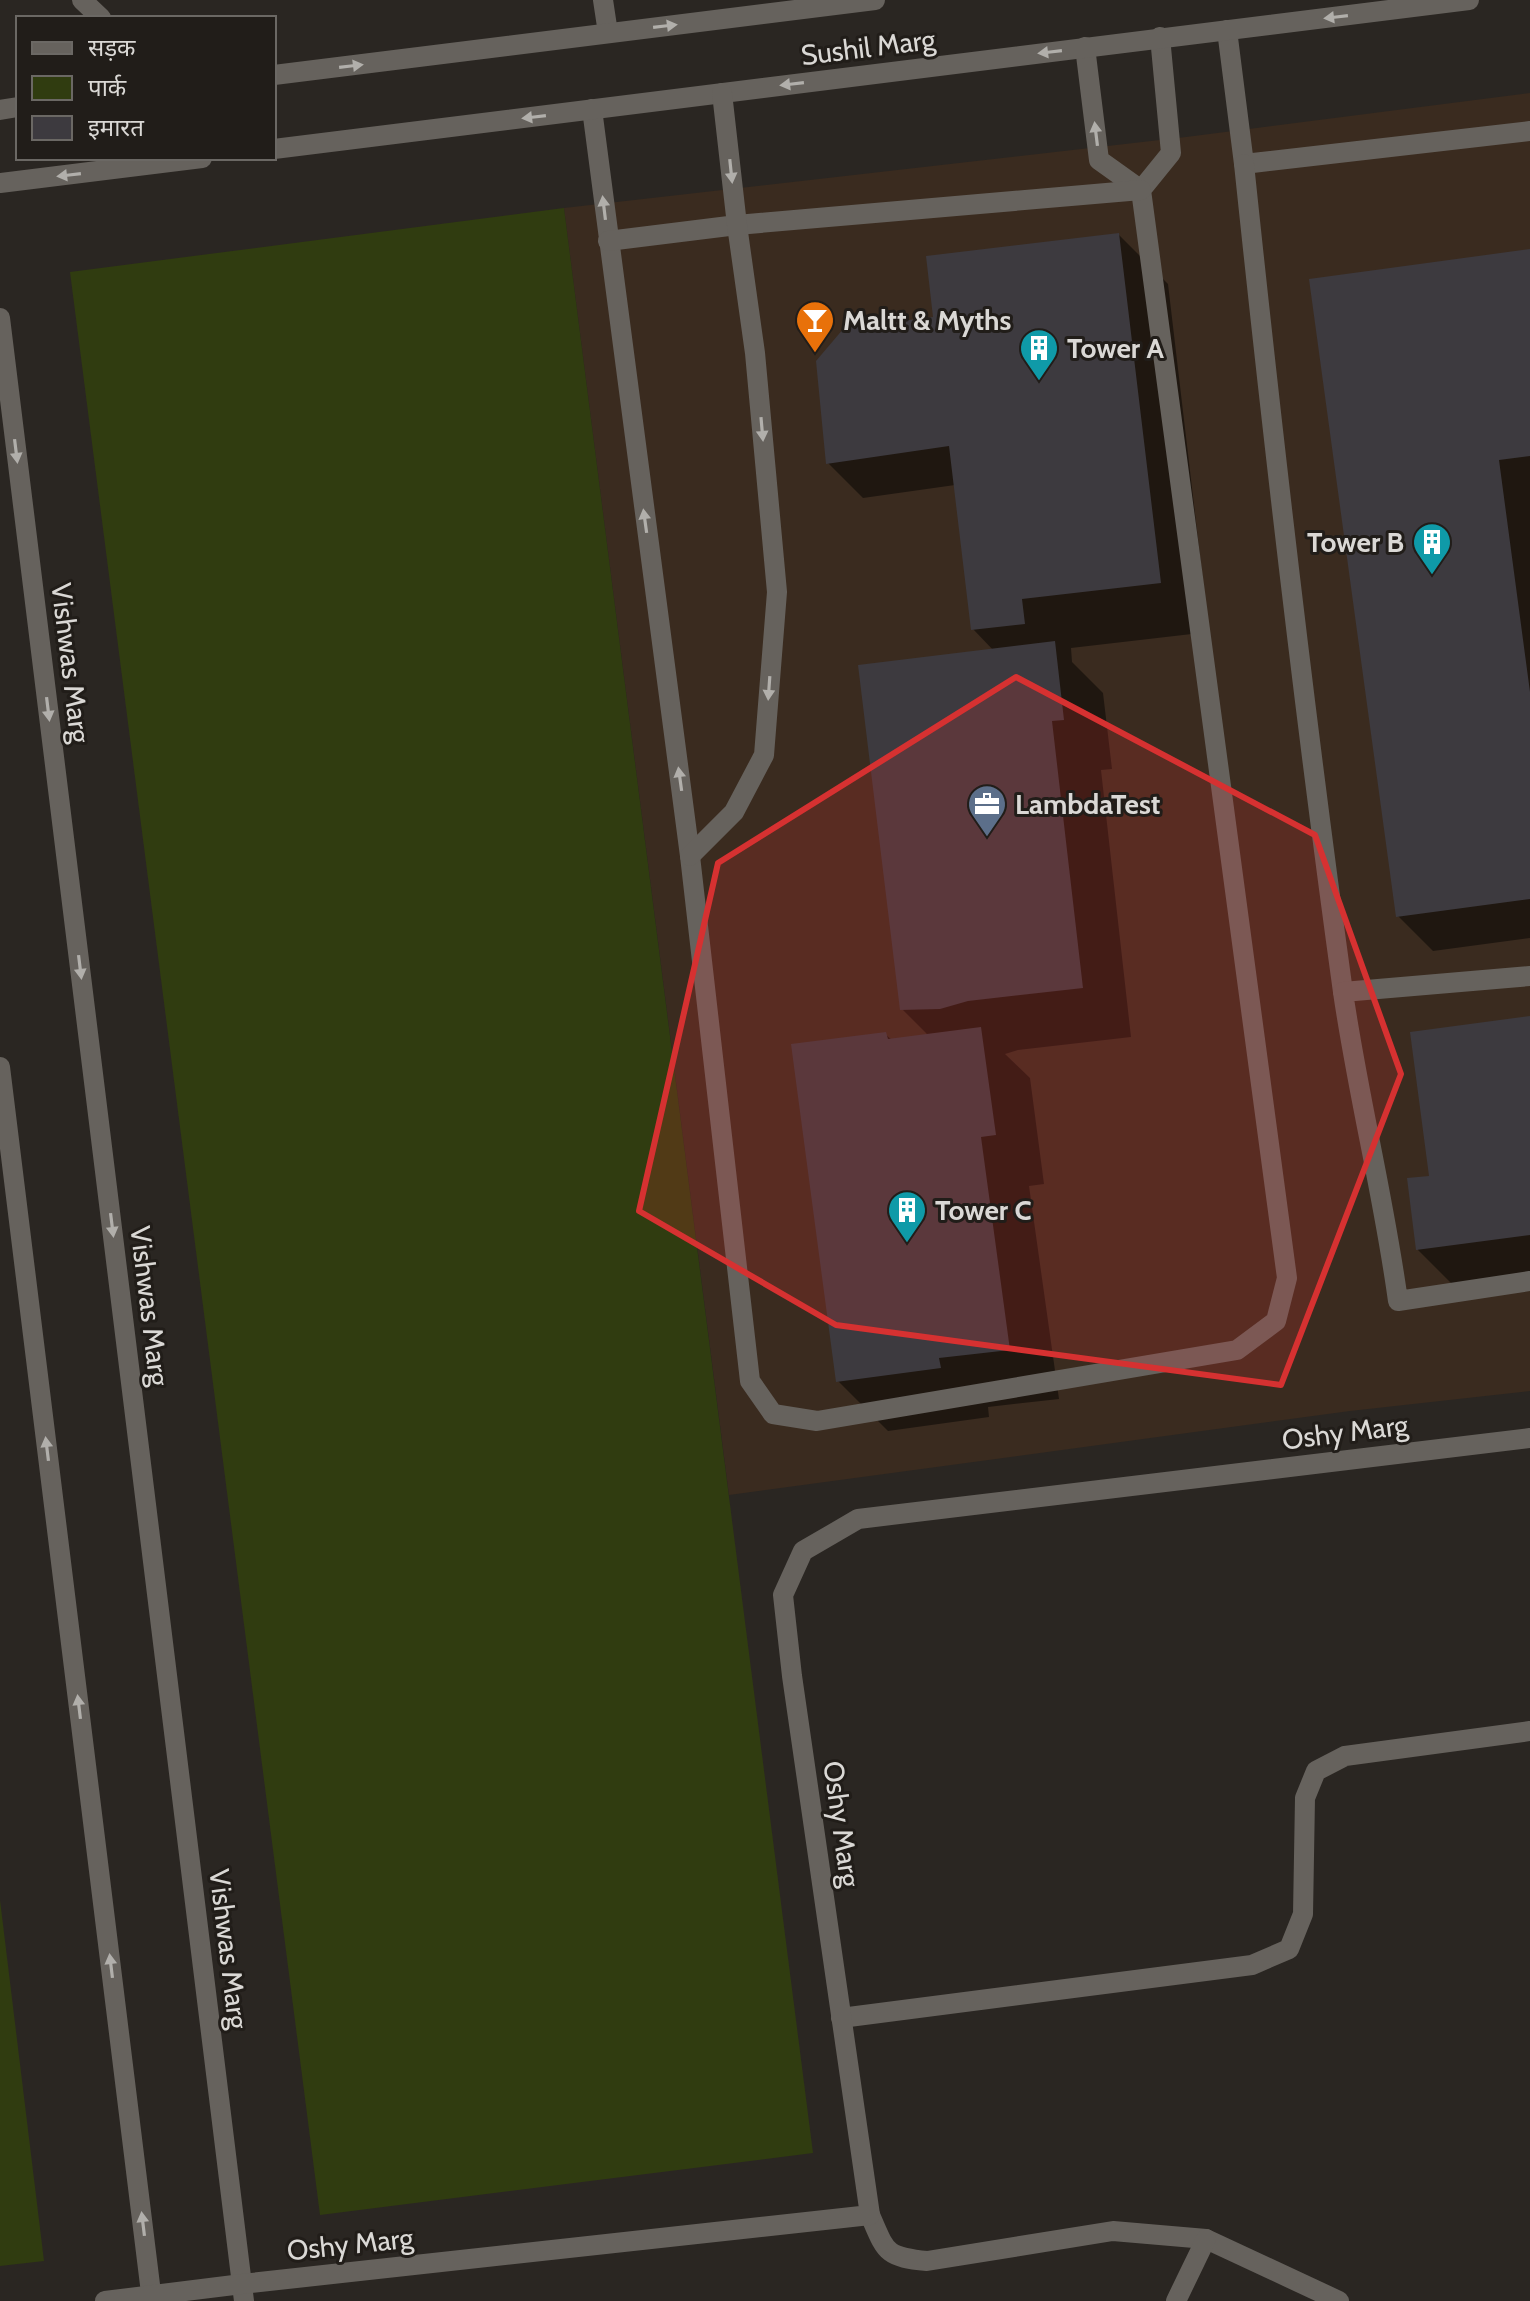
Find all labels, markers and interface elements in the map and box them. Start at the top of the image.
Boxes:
one-way arrow [1323,10,1348,23]
legend [16,16,276,160]
one-way arrow [653,20,678,33]
street label: Sushil Marg [799,22,938,72]
text: सड़क [88,33,136,62]
one-way arrow [1037,45,1062,58]
one-way arrow [339,59,364,72]
text: पार्क [88,73,127,102]
one-way arrow [779,78,804,91]
one-way arrow [521,110,546,123]
text: इमारत [88,113,145,142]
one-way arrow [1089,121,1102,146]
one-way arrow [724,159,737,184]
one-way arrow [56,168,81,181]
one-way arrow [597,195,610,220]
bar icon: Maltt & Myths [794,299,836,354]
place label: Maltt & Myths [843,303,1011,337]
building icon: Tower A [1018,327,1060,382]
place label: Tower A [1067,331,1164,365]
one-way arrow [755,417,768,442]
one-way arrow [10,439,23,464]
one-way arrow [639,508,652,533]
building icon: Tower B [1411,521,1453,576]
place label: Tower B [1307,525,1404,559]
street label: Vishwas Marg [44,581,98,746]
one-way arrow [763,676,776,701]
one-way arrow [42,697,55,722]
one-way arrow [673,766,686,791]
office icon: LambdaTest [966,783,1008,838]
place label: LambdaTest [1015,787,1160,821]
one-way arrow [74,955,87,980]
building icon: Tower C [886,1189,928,1244]
place label: Tower C [935,1193,1031,1227]
one-way arrow [105,1213,118,1238]
street label: Vishwas Marg [123,1224,177,1389]
street label: Oshy Marg [1280,1407,1411,1457]
one-way arrow [40,1437,53,1462]
one-way arrow [72,1695,85,1720]
street label: Oshy Marg [816,1759,868,1890]
street label: Vishwas Marg [202,1867,256,2032]
one-way arrow [104,1953,117,1978]
one-way arrow [136,2211,149,2236]
street label: Oshy Marg [285,2220,416,2268]

